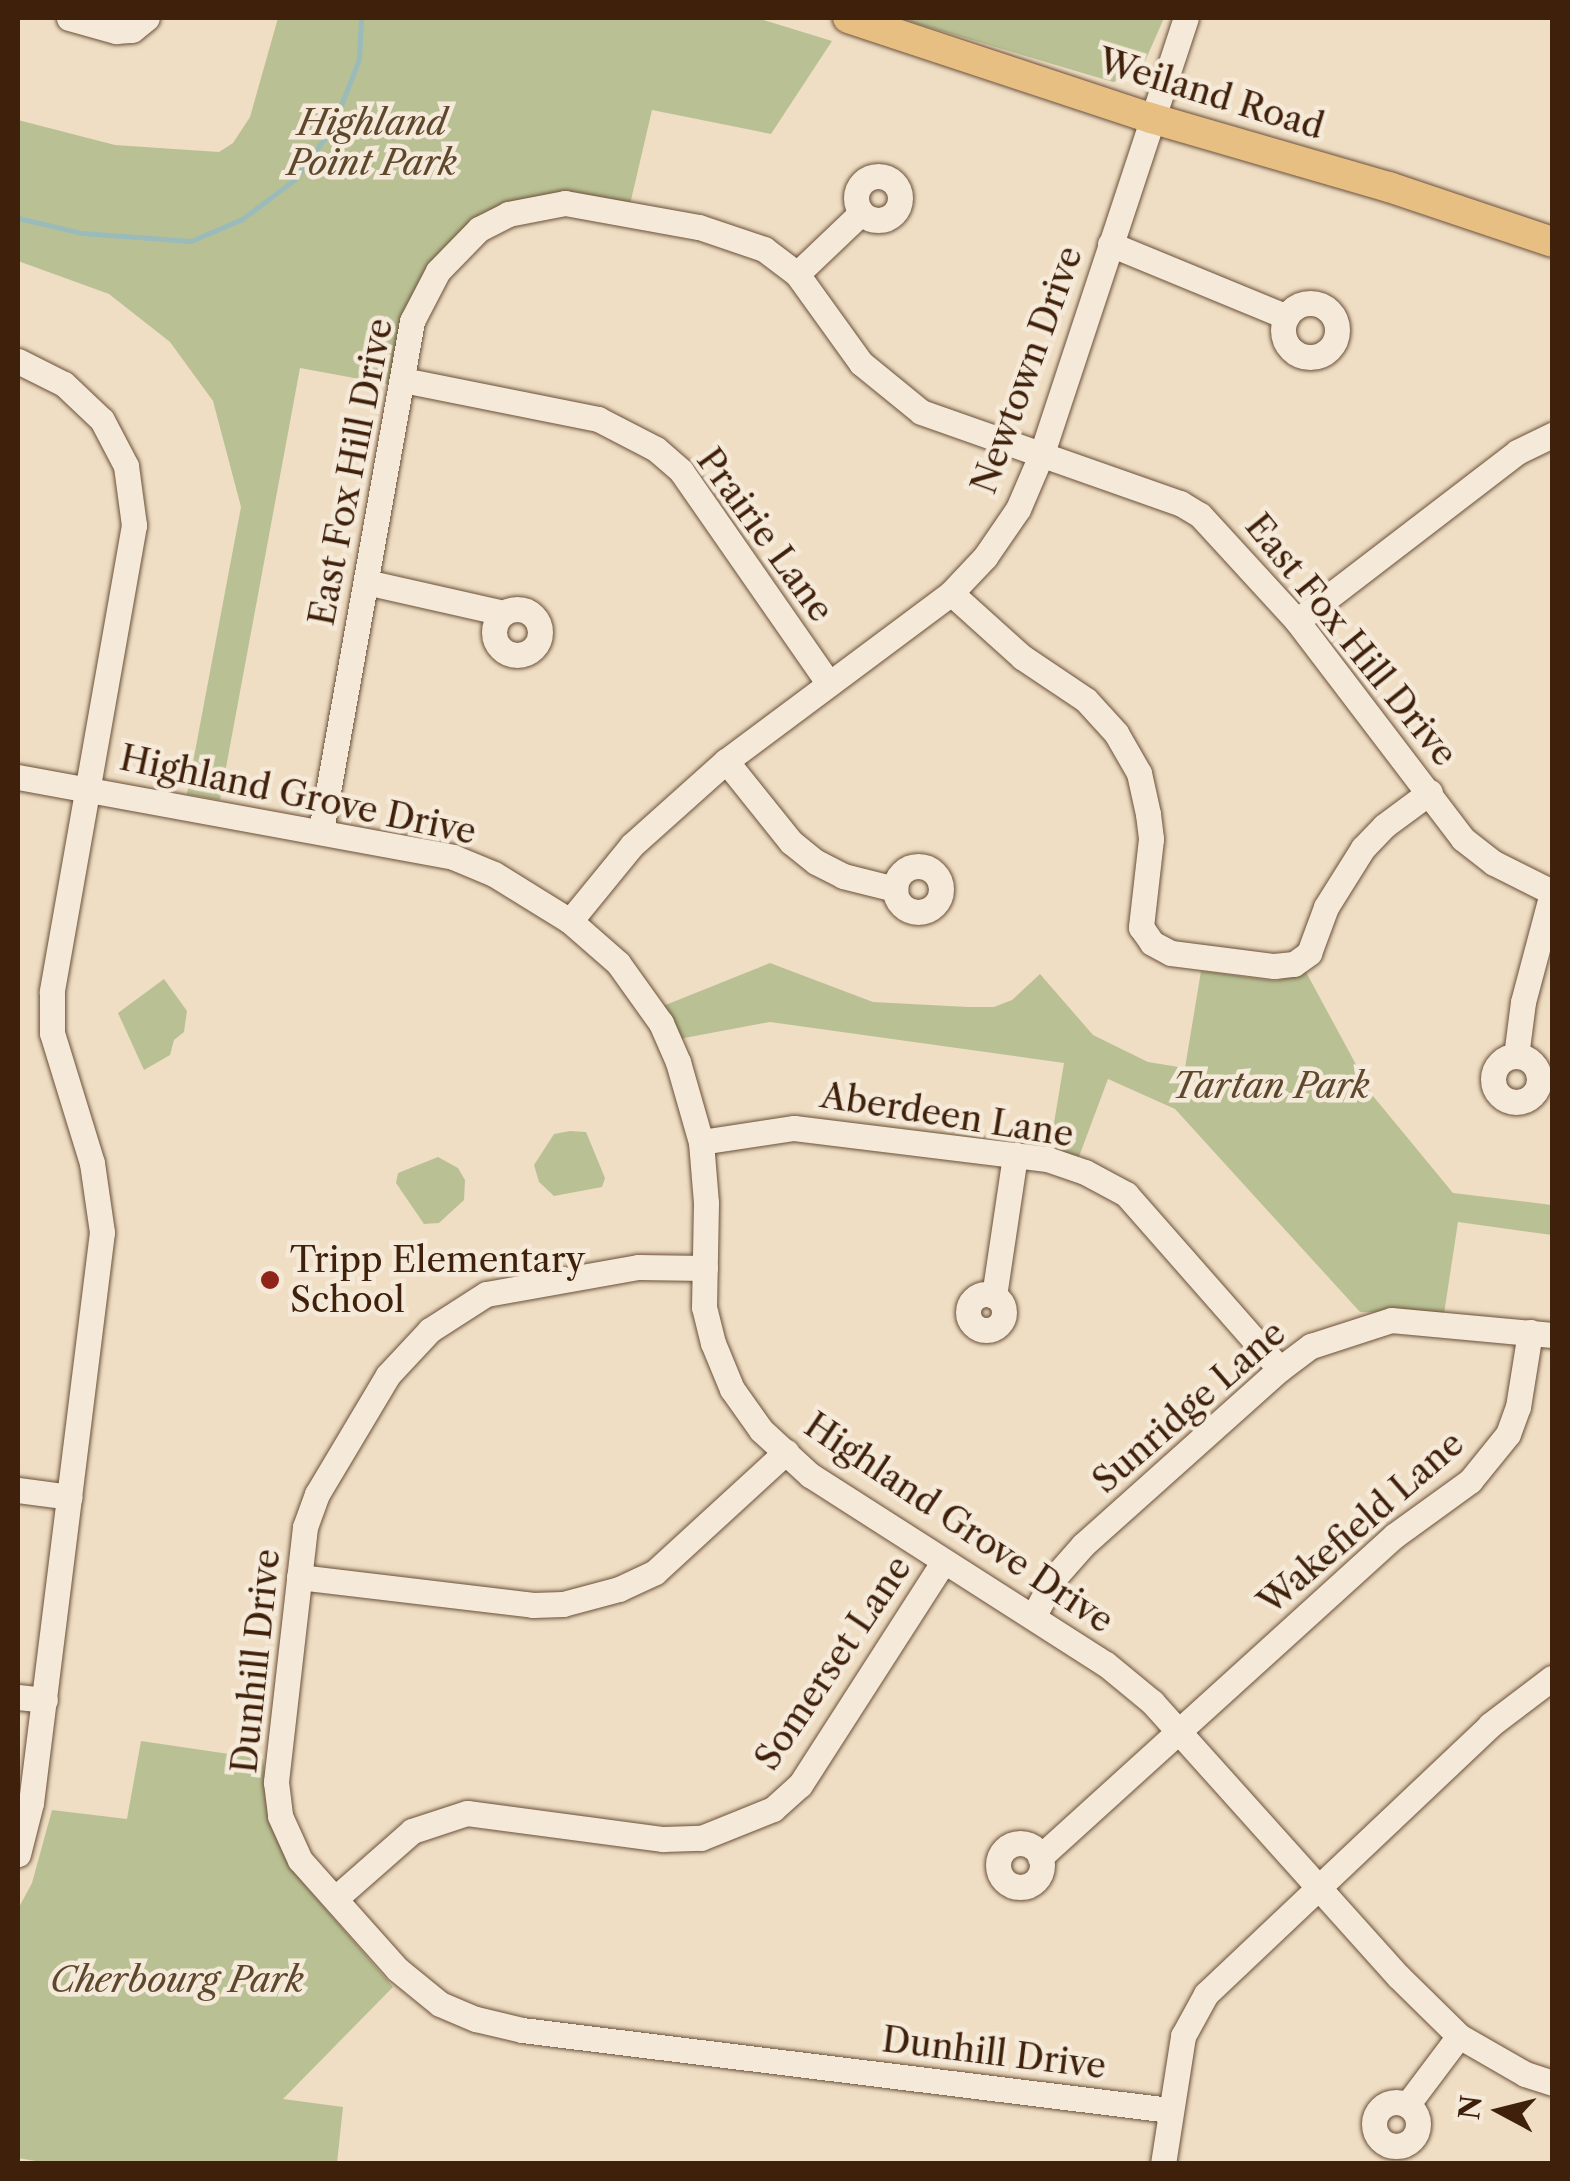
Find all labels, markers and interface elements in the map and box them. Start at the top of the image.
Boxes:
street label: Weiland Road [1093,40,1329,148]
park label: Highland Point Park [287,102,457,184]
street label: Newtown Drive [963,241,1091,499]
street label: East Fox Hill Drive [301,315,401,629]
street label: Prairie Lane [688,440,842,630]
street label: East Fox Hill Drive [1236,505,1466,775]
street label: Highland Grove Drive [116,737,480,853]
park label: Tartan Park [1172,1065,1370,1107]
street label: Aberdeen Lane [817,1074,1077,1156]
place label: Tripp Elementary School [290,1239,585,1321]
marker: Tripp Elementary School [259,1269,281,1291]
street label: Sunridge Lane [1084,1312,1294,1502]
street label: Highland Grove Drive [797,1404,1121,1642]
street label: Wakefield Lane [1250,1423,1472,1623]
street label: Dunhill Drive [223,1547,289,1775]
street label: Somerset Lane [746,1548,920,1778]
park label: Cherbourg Park [50,1959,304,2001]
street label: Dunhill Drive [880,2018,1108,2088]
north arrow [1450,2061,1550,2161]
text: N [1452,2093,1489,2121]

